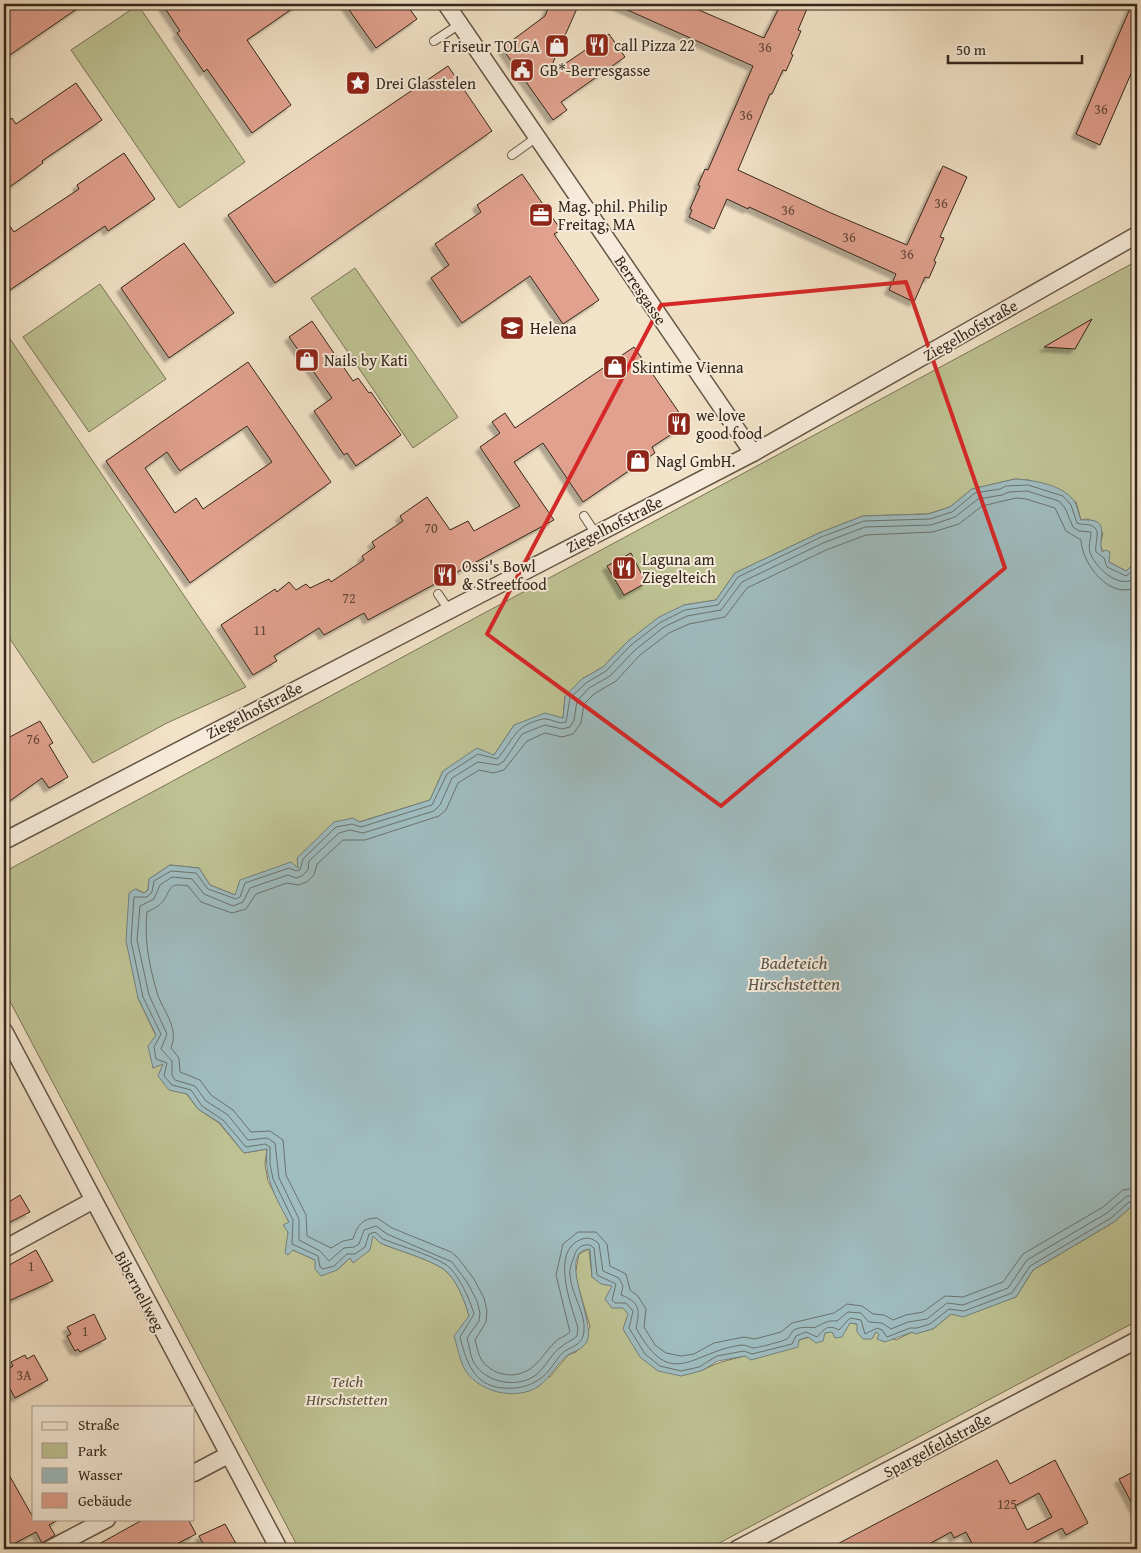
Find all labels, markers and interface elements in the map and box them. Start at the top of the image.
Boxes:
restaurant icon: call Pizza 22 [584,32,610,58]
scale bar [948,32,1082,64]
shop icon: Friseur TOLGA [544,33,570,59]
place label: call Pizza 22 [614,33,695,57]
place label: Friseur TOLGA [443,34,540,58]
house number: 36 [758,37,772,57]
text: 50 m [956,39,987,60]
public building icon: GB*-Berresgasse [509,57,535,83]
place label: GB*-Berresgasse [540,58,650,82]
place icon: Drei Glasstelen [345,70,371,96]
place label: Drei Glasstelen [376,71,476,95]
house number: 36 [1094,99,1108,119]
house number: 36 [739,105,753,125]
house number: 36 [934,193,948,213]
place label: Mag. phil. Philip Freitag, MA [558,194,668,236]
house number: 36 [781,200,795,220]
office icon: Mag. phil. Philip Freitag, MA [528,202,554,228]
house number: 36 [842,227,856,247]
house number: 36 [900,244,914,264]
street label: Berresgasse [609,250,673,330]
street label: Ziegelhofstraße [918,293,1022,367]
school or university icon: Helena [499,315,525,341]
place label: Helena [530,316,577,340]
shop icon: Nails by Kati [294,347,320,373]
place label: Nails by Kati [324,348,408,372]
shop icon: Skintime Vienna [602,354,628,380]
place label: Skintime Vienna [632,355,744,379]
place label: we love good food [696,403,763,445]
restaurant icon: we love good food [666,411,692,437]
shop icon: Nagl GmbH. [625,448,651,474]
place label: Nagl GmbH. [656,449,735,473]
street label: Ziegelhofstraße [561,489,667,559]
house number: 70 [424,518,438,538]
place label: Laguna am Ziegelteich [642,547,716,589]
place label: Ossi's Bowl & Streetfood [462,554,547,596]
restaurant icon: Laguna am Ziegelteich [611,555,637,581]
restaurant icon: Ossi's Bowl & Streetfood [432,562,458,588]
house number: 72 [342,588,356,608]
house number: 11 [253,620,267,640]
street label: Ziegelhofstraße [201,675,307,745]
house number: 76 [26,729,40,749]
water label: Badeteich Hirschstetten [747,949,840,997]
street label: Bibernellweg [109,1247,171,1335]
house number: 1 [28,1256,34,1276]
house number: 1 [82,1321,88,1341]
house number: 3A [16,1365,32,1385]
park label: Teich Hirschstetten [305,1369,388,1411]
legend [32,1406,195,1520]
street label: Spargelfeldstraße [879,1406,995,1484]
text: Straße [78,1414,120,1435]
text: Park [78,1440,107,1461]
text: Wasser [78,1464,122,1485]
text: Gebäude [78,1490,132,1511]
house number: 125 [997,1494,1017,1514]

